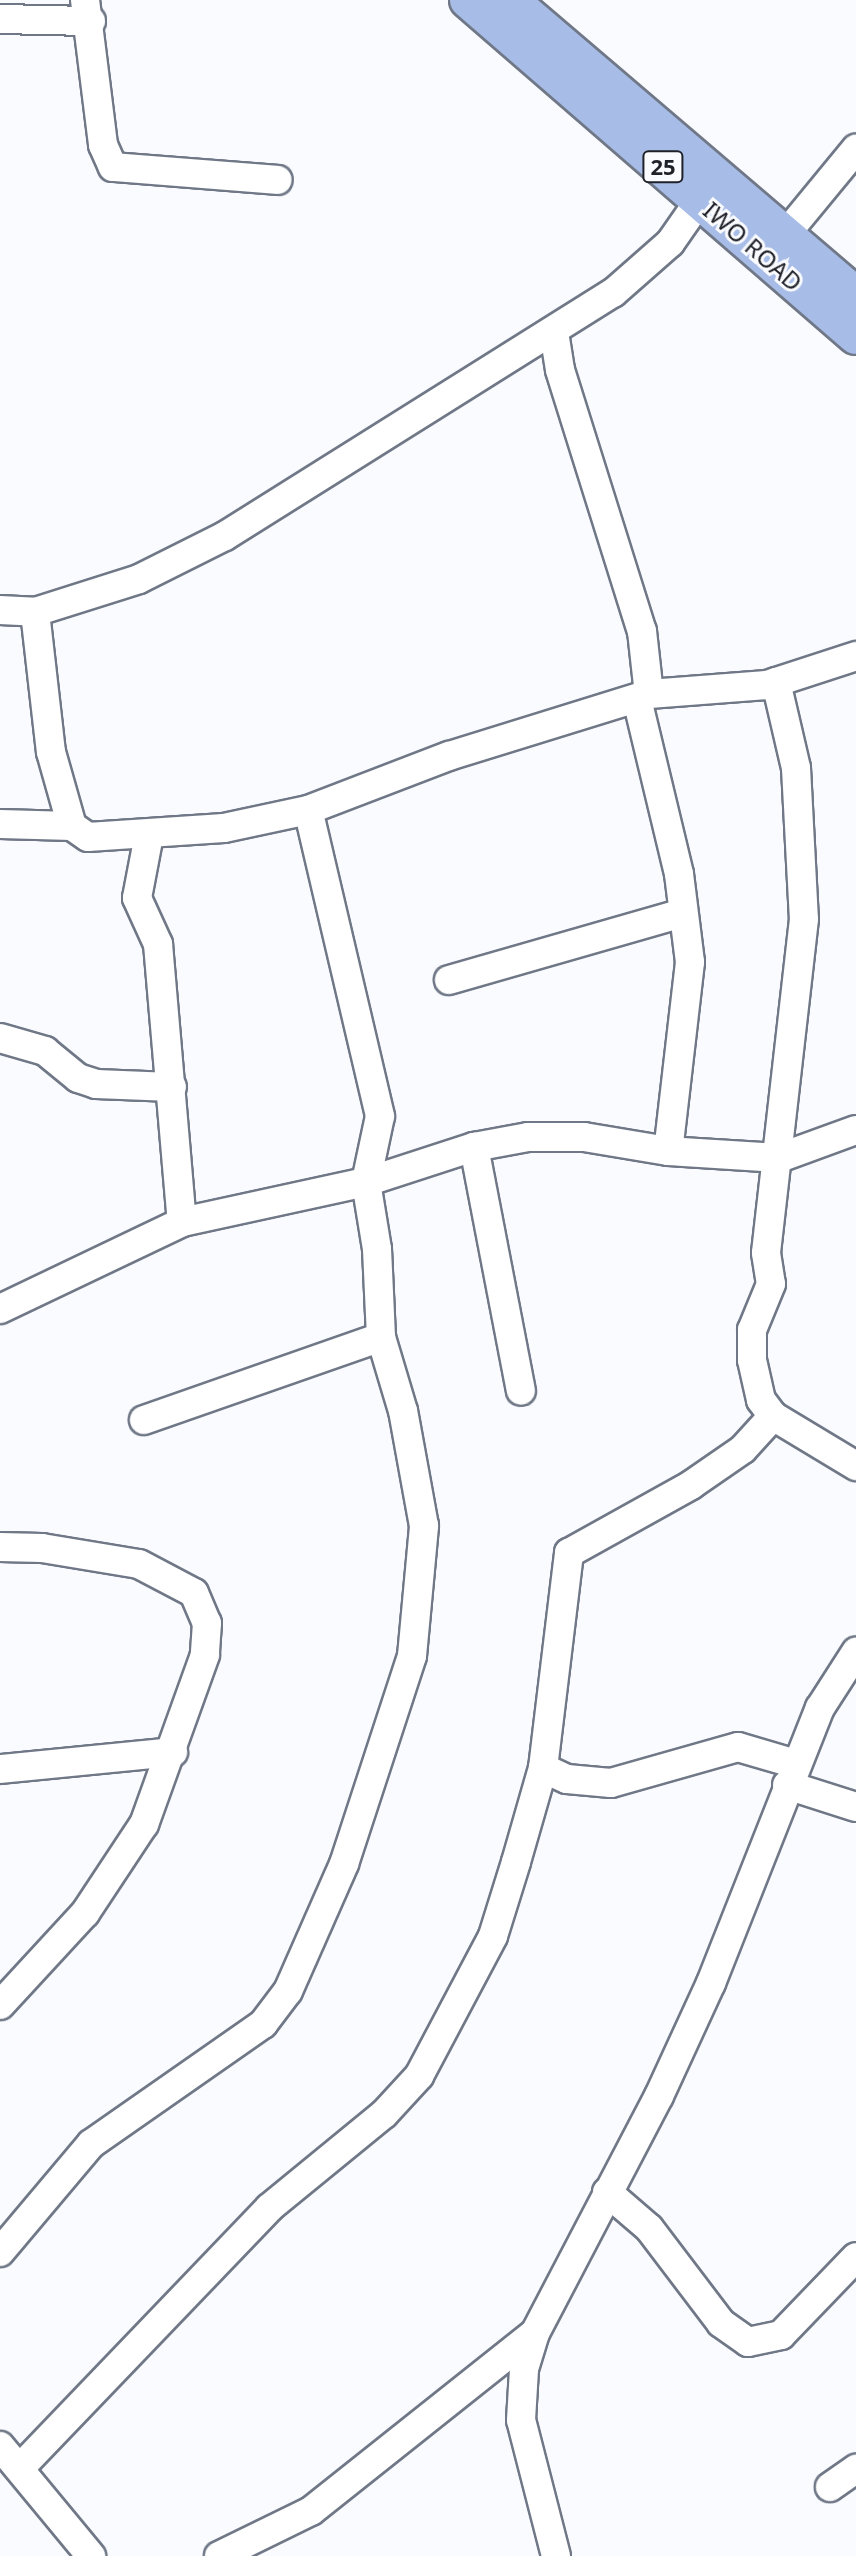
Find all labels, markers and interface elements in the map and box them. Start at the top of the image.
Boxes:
road number: 25 [641,149,685,185]
street label: IWO ROAD [698,195,808,297]

